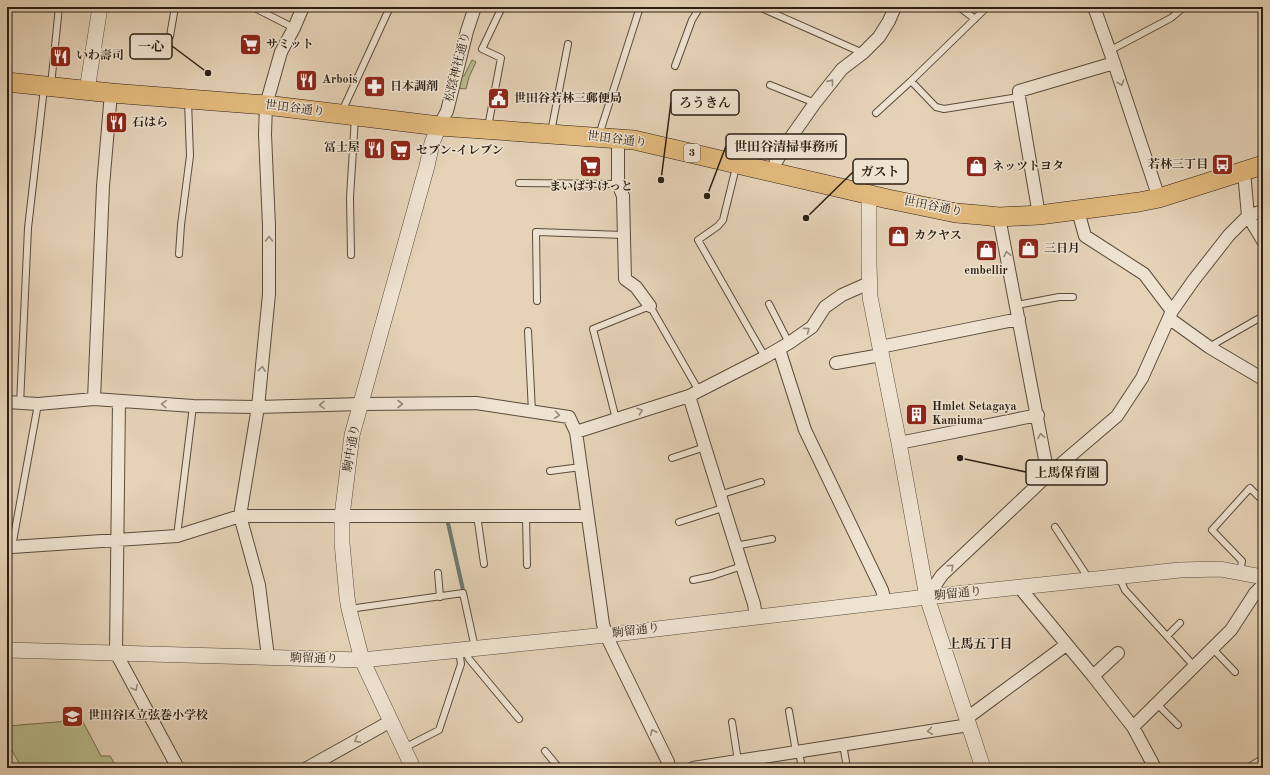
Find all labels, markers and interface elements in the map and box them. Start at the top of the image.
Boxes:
street label: 松陰神社通り [442,30,473,103]
supermarket icon: サミット [238,32,264,58]
callout: 一心 [130,34,172,59]
place label: サミット [266,38,314,51]
text: 一心 [138,39,164,54]
restaurant icon: いわ壽司 [47,43,73,69]
place label: いわ壽司 [76,48,124,62]
restaurant icon: Arbois [294,67,320,93]
place label: Arbois [322,74,357,86]
pharmacy icon: 日本調剤 [361,74,387,100]
place label: 日本調剤 [390,79,438,93]
one-way arrow [827,80,834,87]
one-way arrow [1116,80,1125,87]
public building icon: 世田谷若林三郵便局 [486,86,512,112]
callout: ろうきん [671,90,739,115]
place label: 世田谷若林三郵便局 [514,91,622,105]
text: ろうきん [679,96,731,110]
street label: 世田谷通り [264,97,326,119]
restaurant icon: 石はら [104,110,130,136]
place label: 石はら [132,116,168,129]
street label: 世田谷通り [586,128,648,150]
callout: 世田谷清掃事務所 [726,134,846,159]
restaurant icon: 冨士屋 [362,135,388,161]
supermarket icon: セブン-イレブン [387,138,413,164]
text: 世田谷清掃事務所 [734,139,838,154]
place label: 冨士屋 [324,140,360,154]
place label: セブン-イレブン [416,143,503,157]
road number: 3 [684,144,700,162]
bus stop icon: 若林三丁目 [1210,152,1236,178]
supermarket icon: まいばすけっと [578,153,604,179]
shop icon: ネッツトヨタ [963,154,989,180]
place label: 若林三丁目 [1148,157,1208,171]
callout: ガスト [853,159,908,184]
place label: ネッツトヨタ [992,160,1064,173]
text: ガスト [860,165,900,179]
place label: まいばすけっと [549,179,633,193]
street label: 世田谷通り [902,193,964,219]
shop icon: カクヤス [885,223,911,249]
place label: カクヤス [914,229,962,242]
one-way arrow [265,236,273,242]
shop icon: 三日月 [1015,236,1041,262]
shop icon: embellir [973,237,999,263]
place label: 三日月 [1044,242,1080,255]
one-way arrow [1003,251,1011,257]
place label: embellir [964,265,1008,277]
one-way arrow [802,328,809,335]
one-way arrow [257,366,266,372]
one-way arrow [161,399,167,408]
one-way arrow [397,400,403,408]
one-way arrow [319,401,325,409]
building icon: Hmlet Setagaya Kamiuma [903,401,929,427]
place label: Hmlet Setagaya Kamiuma [932,401,1016,427]
one-way arrow [637,407,644,416]
one-way arrow [554,411,560,419]
street label: 駒中通り [340,423,362,473]
one-way arrow [1038,433,1046,440]
callout: 上馬保育園 [1026,460,1107,485]
text: 上馬保育園 [1034,465,1100,480]
one-way arrow [946,564,954,572]
street label: 駒留通り [933,584,983,602]
street label: 駒留通り [611,620,661,640]
district label: 上馬五丁目 [947,637,1013,651]
street label: 駒留通り [290,651,338,665]
one-way arrow [130,684,137,691]
school or university icon: 世田谷区立弦巻小学校 [60,703,86,729]
place label: 世田谷区立弦巻小学校 [88,708,208,722]
one-way arrow [927,726,933,735]
one-way arrow [650,729,658,737]
one-way arrow [354,736,361,743]

